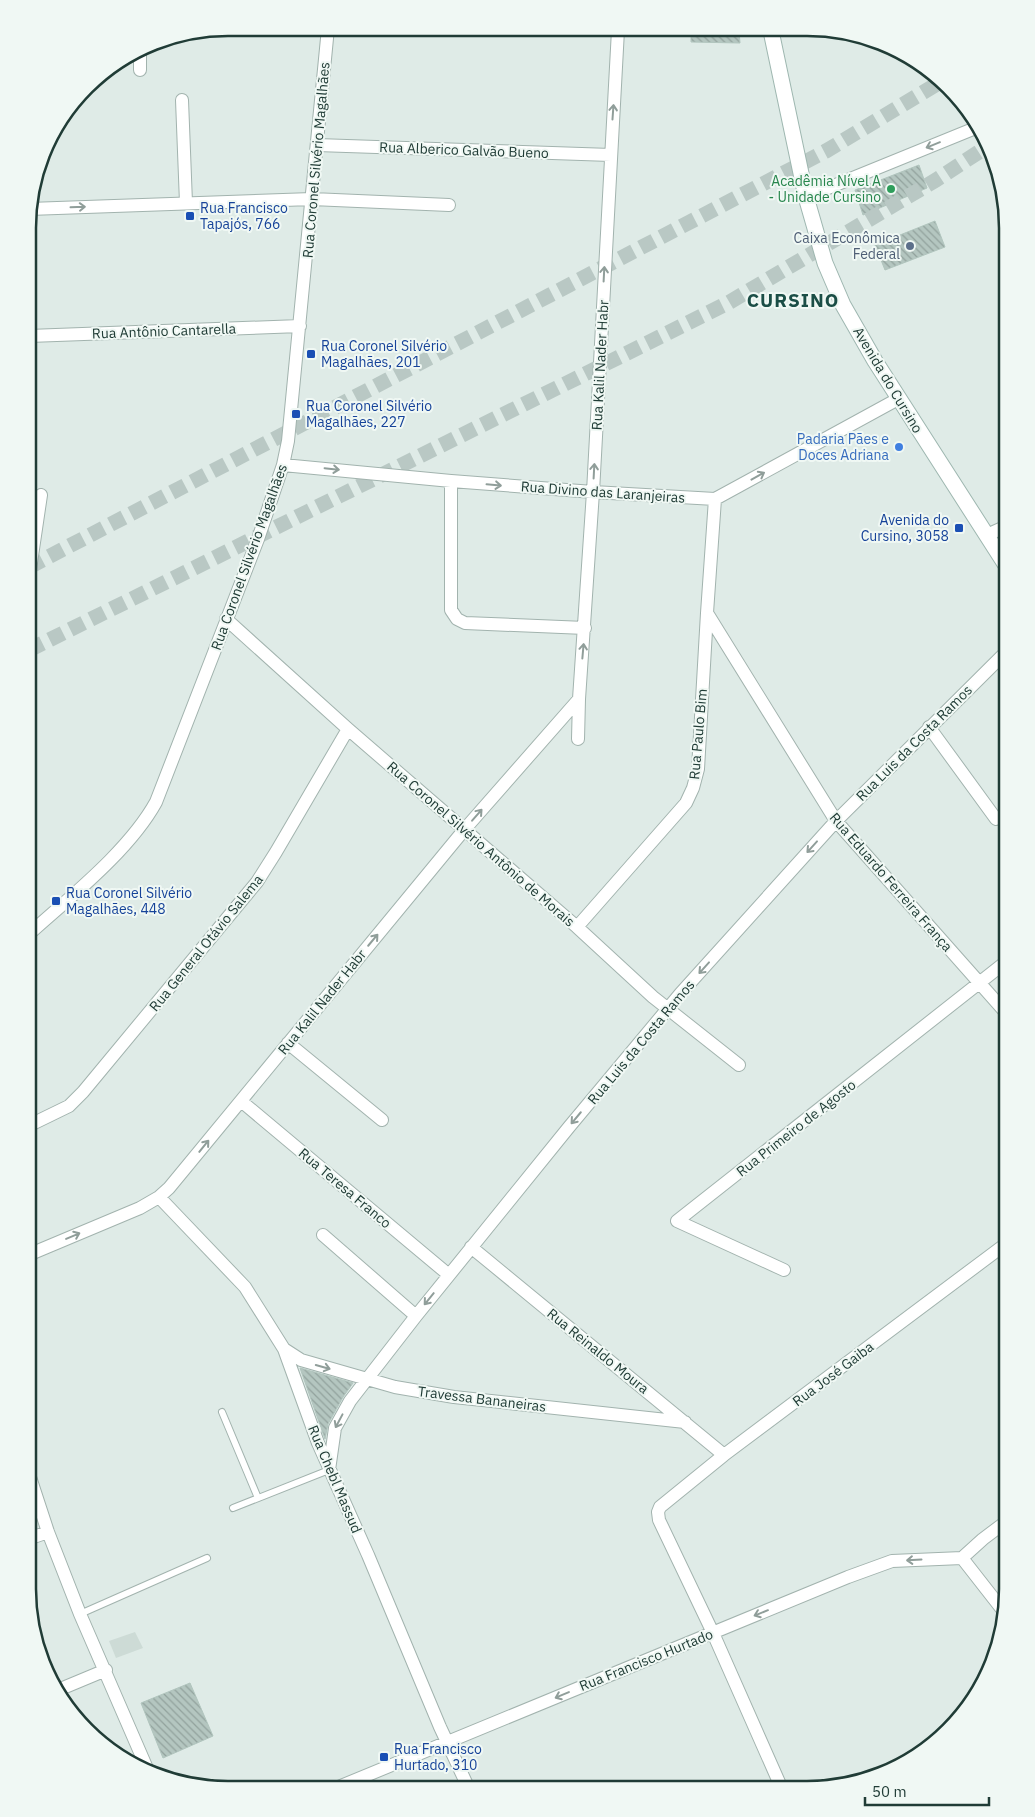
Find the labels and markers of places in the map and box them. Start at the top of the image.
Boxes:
place label: Acadêmia Nível A - Unidade Cursino [769,172,881,206]
marker: Acadêmia Nível A - Unidade Cursino [885,183,897,195]
place label: Rua Francisco Tapajós, 766 [200,199,288,233]
marker: Rua Francisco Tapajós, 766 [184,210,196,222]
place label: Caixa Econômica Federal [794,229,901,263]
marker: Caixa Econômica Federal [904,240,916,252]
place label: Rua Coronel Silvério Magalhães, 201 [321,337,447,371]
marker: Rua Coronel Silvério Magalhães, 201 [305,348,317,360]
place label: Rua Coronel Silvério Magalhães, 227 [306,397,432,431]
marker: Rua Coronel Silvério Magalhães, 227 [290,408,302,420]
place label: Padaria Pães e Doces Adriana [797,430,890,464]
marker: Padaria Pães e Doces Adriana [893,441,905,453]
place label: Avenida do Cursino, 3058 [861,511,949,545]
marker: Avenida do Cursino, 3058 [953,522,965,534]
place label: Rua Coronel Silvério Magalhães, 448 [66,884,192,918]
marker: Rua Coronel Silvério Magalhães, 448 [50,895,62,907]
place label: Rua Francisco Hurtado, 310 [394,1740,482,1774]
marker: Rua Francisco Hurtado, 310 [378,1751,390,1763]

